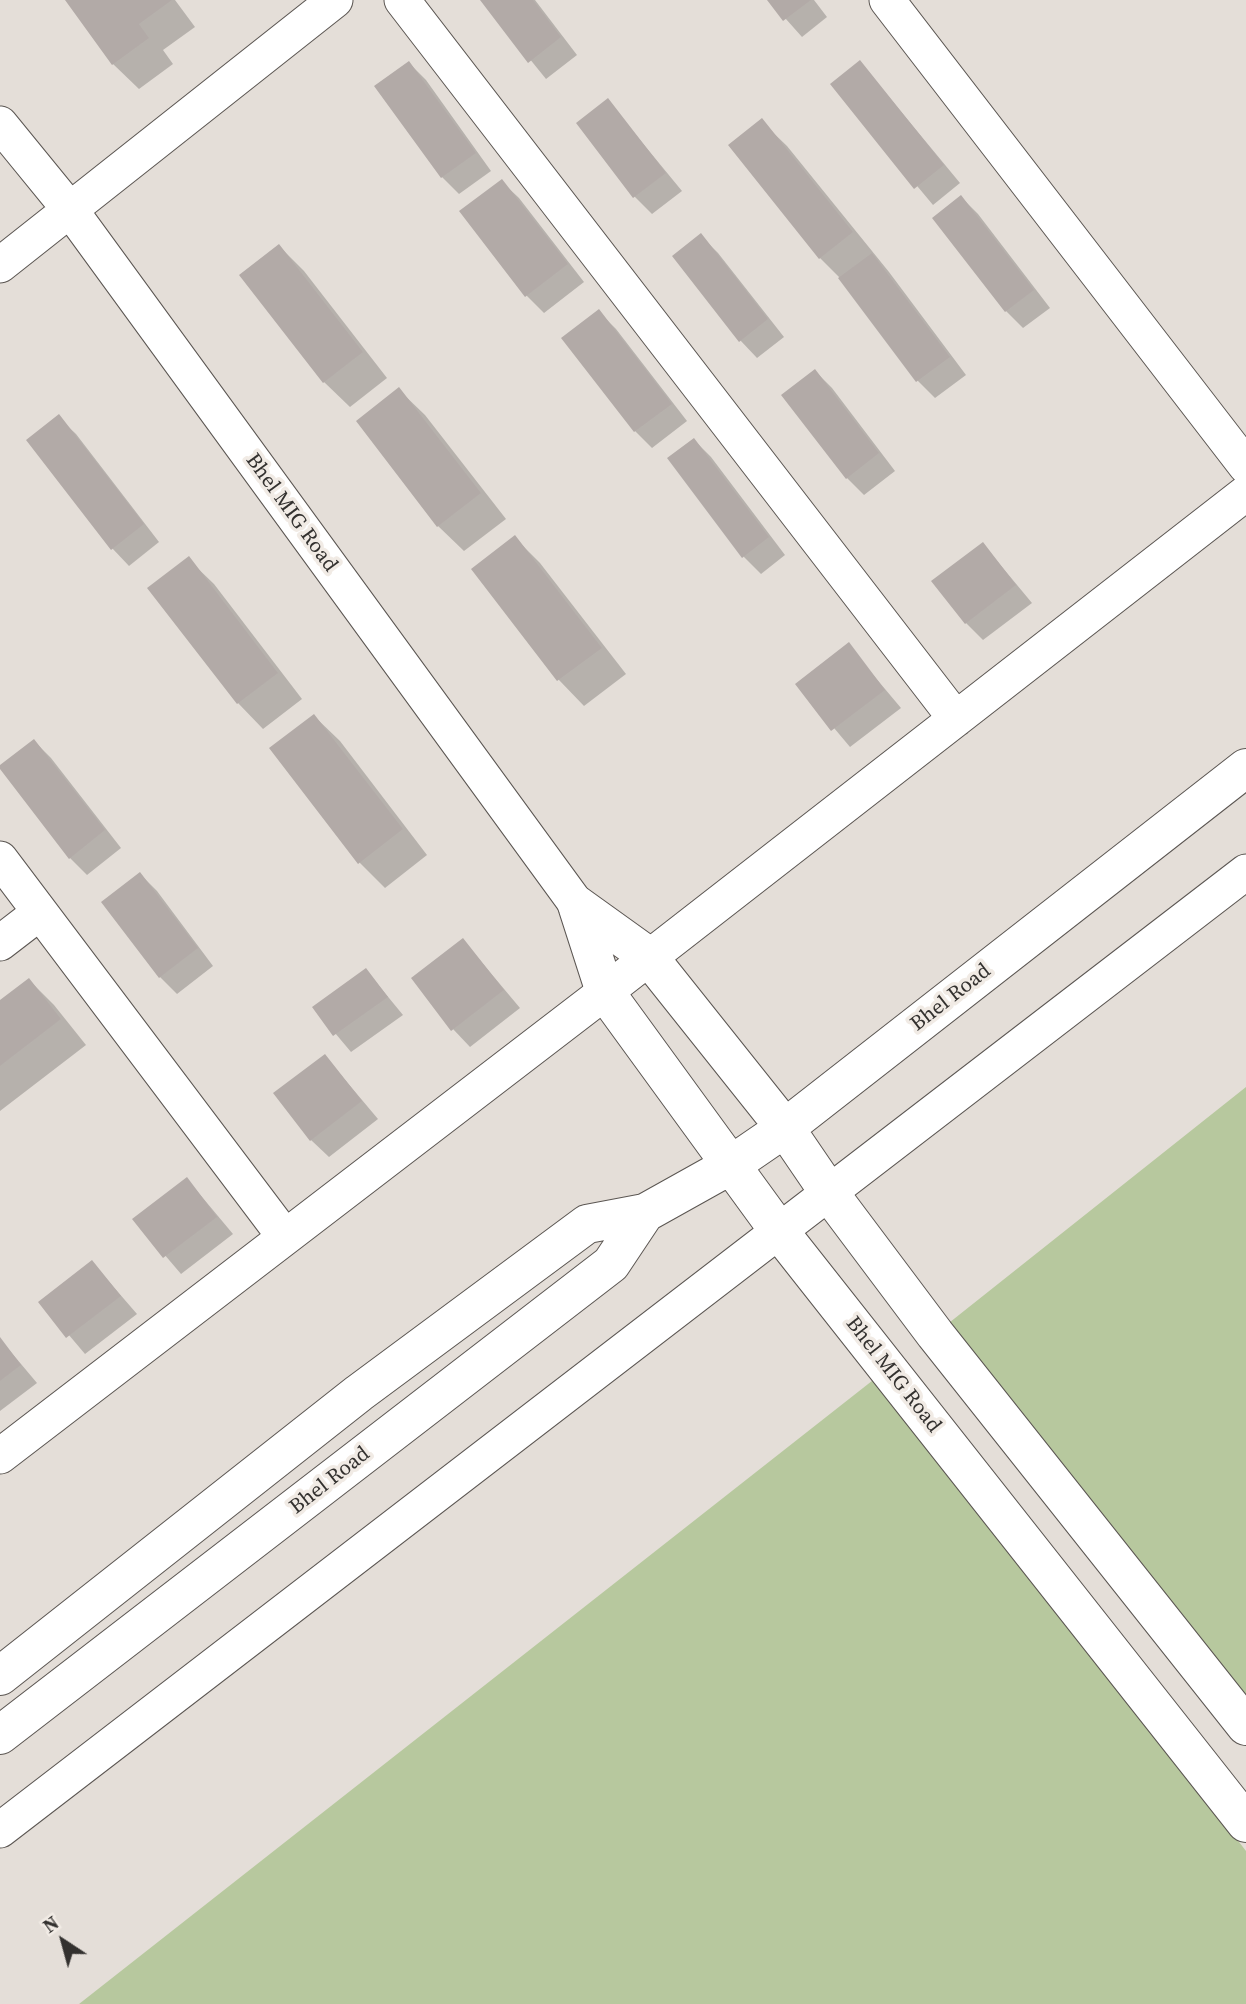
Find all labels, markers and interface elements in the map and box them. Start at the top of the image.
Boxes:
street label: Bhel MIG Road [240,449,342,577]
street label: Bhel Road [906,959,996,1037]
street label: Bhel MIG Road [840,1312,946,1438]
street label: Bhel Road [285,1442,375,1520]
north arrow [28,1906,98,1976]
text: N [37,1909,64,1939]

